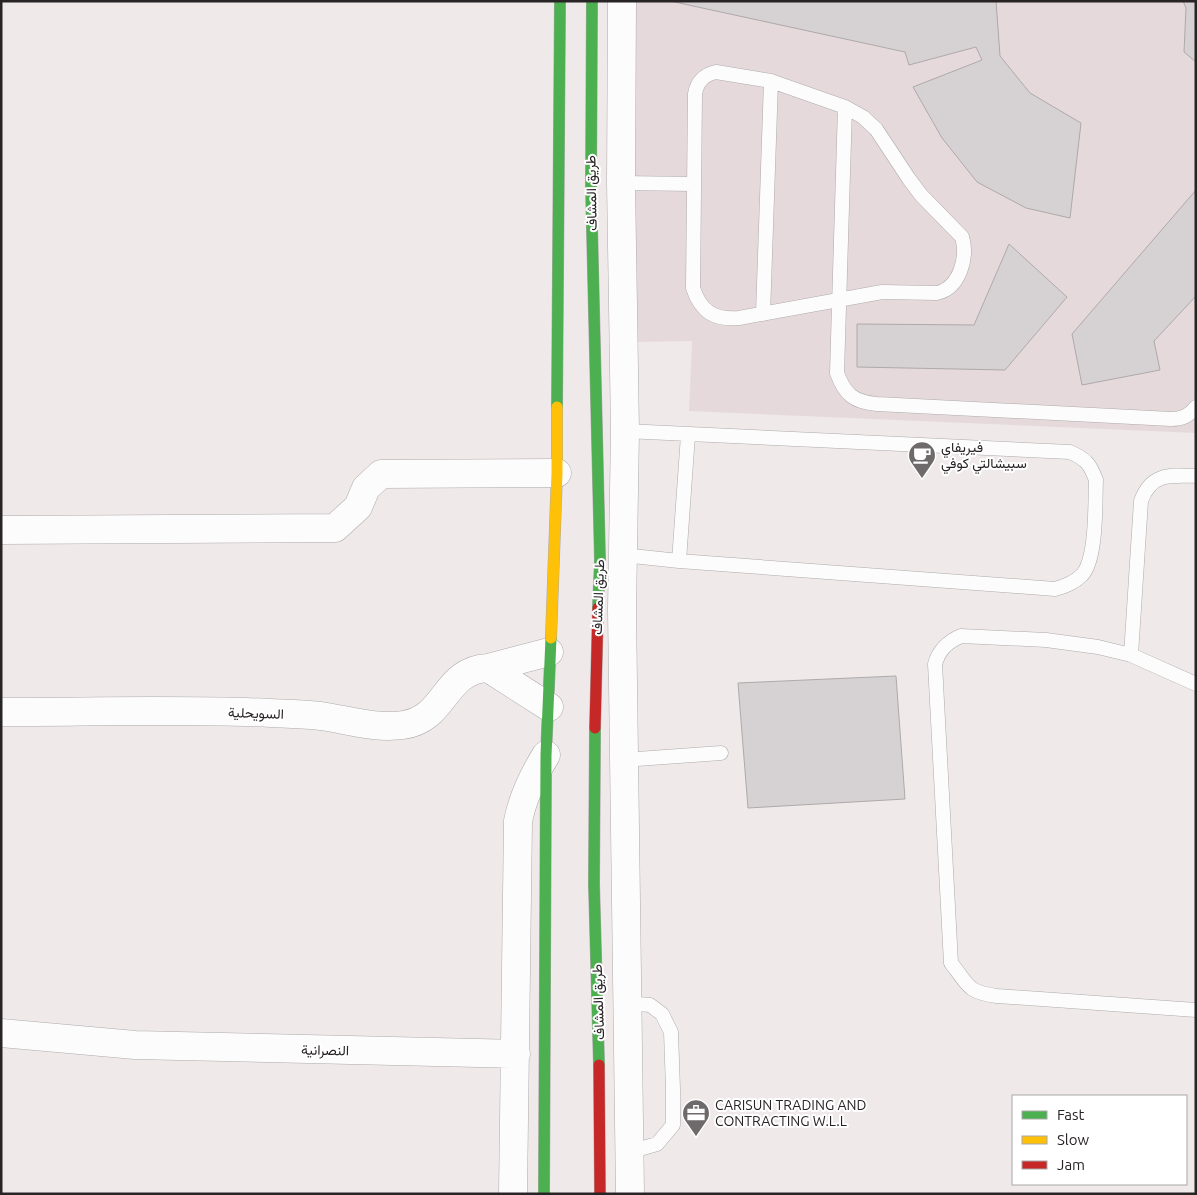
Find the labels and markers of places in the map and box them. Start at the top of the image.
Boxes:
place label: فيريفاي سبيشالتي كوفي [941,439,1027,475]
cafe icon: فيريفاي سبيشالتي كوفي [907,440,937,479]
place label: CARISUN TRADING AND CONTRACTING W.L.L [715,1097,866,1129]
office icon: CARISUN TRADING AND CONTRACTING W.L.L [681,1098,711,1137]

